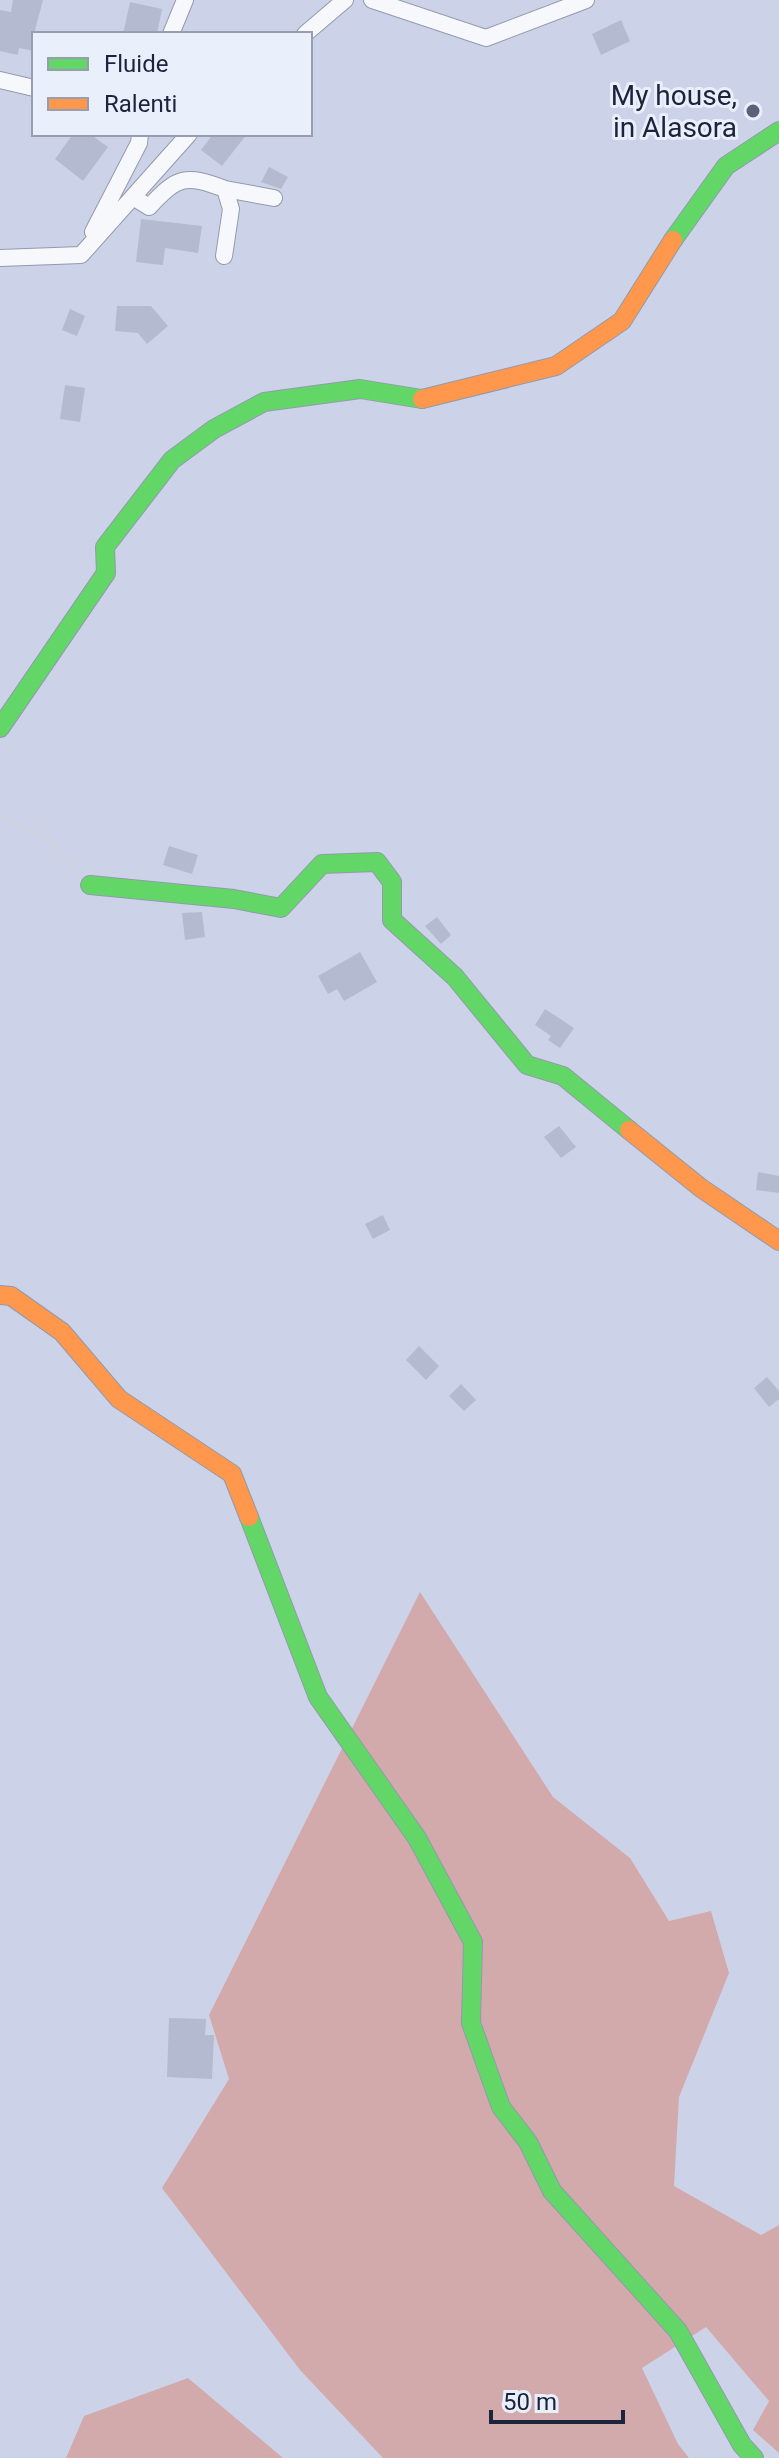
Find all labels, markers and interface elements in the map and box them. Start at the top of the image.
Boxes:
legend [32,32,312,136]
text: Fluide [104,50,168,78]
place label: My house, in Alasora [611,79,737,144]
text: Ralenti [104,90,177,118]
marker: My house, in Alasora [744,102,762,120]
scale bar [491,2374,623,2424]
text: 50 m [503,2388,557,2416]

